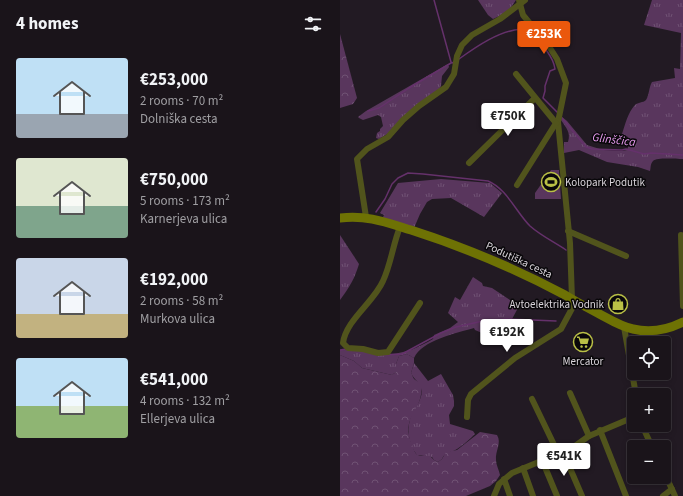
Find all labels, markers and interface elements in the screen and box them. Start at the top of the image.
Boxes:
text: 4 homes [16,12,78,36]
icon: filters [302,13,324,35]
pin: €253K [516,21,572,55]
text: €253K [526,25,562,43]
text: €253,000 [140,68,208,92]
icon: home [48,74,96,122]
text: 2 rooms · 70 m² [140,92,223,110]
pin: €750K [480,103,536,137]
text: €750K [490,107,526,125]
text: Dolniška cesta [140,110,218,128]
water label: Glinščica [591,129,637,151]
text: €750,000 [140,168,208,192]
sports icon: Kolopark Podutik [540,171,562,193]
icon: home [48,174,96,222]
place label: Kolopark Podutik [565,175,645,190]
text: 5 rooms · 173 m² [140,192,230,210]
text: Karnerjeva ulica [140,210,227,228]
street label: Podutiška cesta [483,238,555,282]
text: €192,000 [140,268,208,292]
icon: home [48,274,96,322]
text: 2 rooms · 58 m² [140,292,223,310]
shop icon: Avtoelektrika Vodnik [607,293,629,315]
place label: Avtoelektrika Vodnik [509,297,605,312]
text: Murkova ulica [140,310,215,328]
pin: €192K [479,319,535,353]
text: €192K [489,323,525,341]
supermarket icon: Mercator [572,331,594,353]
map controls [627,336,671,484]
button: locate [627,336,671,380]
place label: Mercator [563,354,604,369]
text: €541,000 [140,368,208,392]
icon: home [48,374,96,422]
button: + [627,388,671,432]
text: 4 rooms · 132 m² [140,392,230,410]
text: Ellerjeva ulica [140,410,215,428]
button: − [627,440,671,484]
pin: €541K [536,443,592,477]
text: €541K [546,447,582,465]

